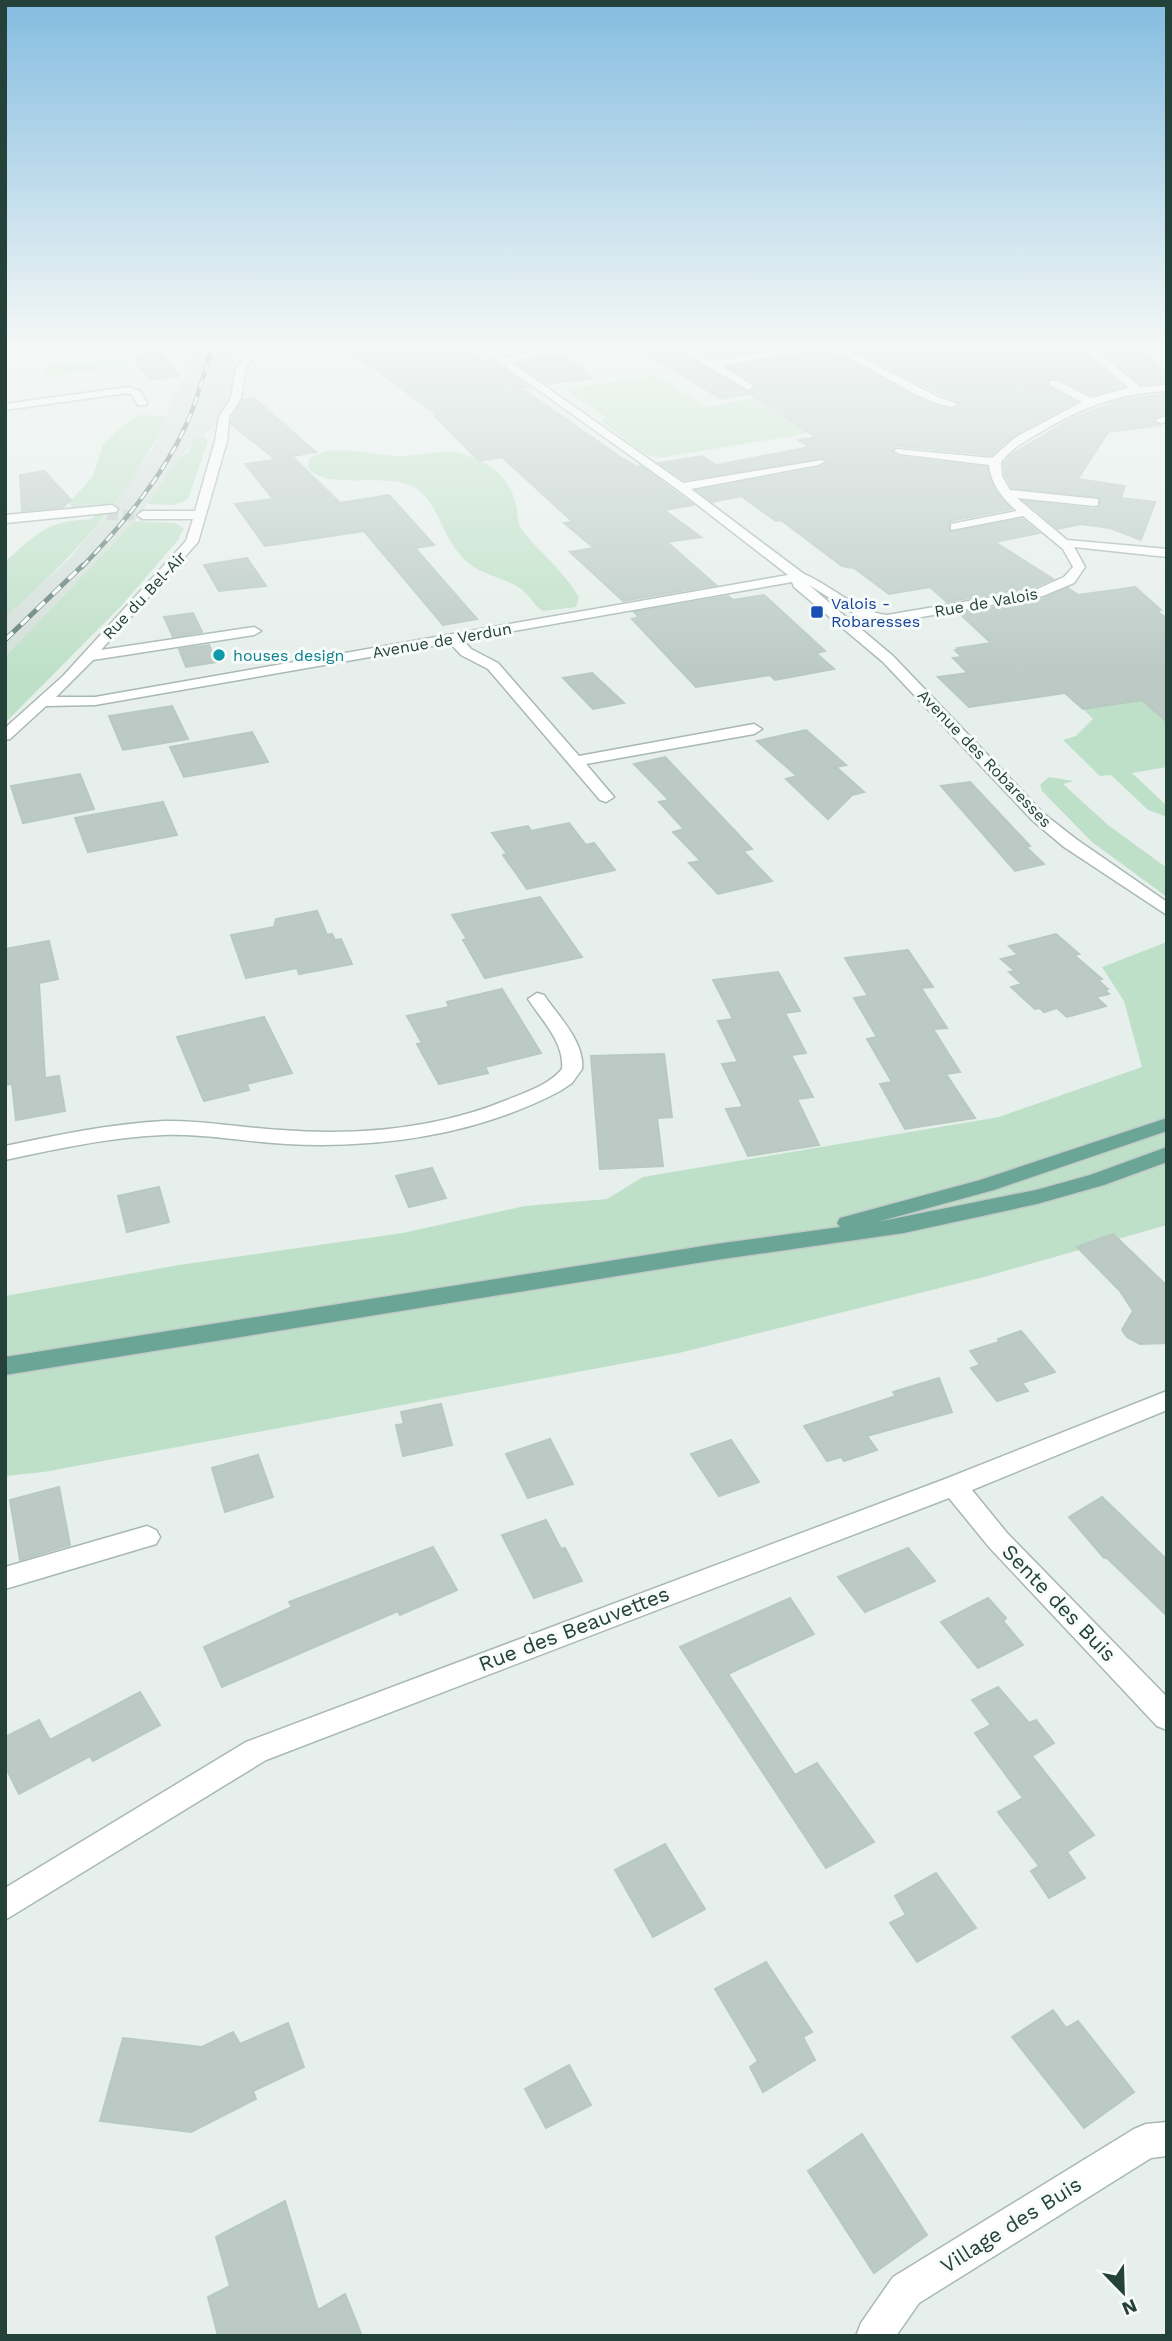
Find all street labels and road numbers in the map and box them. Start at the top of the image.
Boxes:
street label: Rue du Bel-Air [99,547,190,643]
street label: Rue de Valois [933,584,1039,621]
street label: Avenue de Verdun [371,619,513,662]
street label: Avenue des Robaresses [914,685,1055,831]
street label: Sente des Buis [997,1539,1122,1666]
street label: Rue des Beauvettes [475,1581,673,1676]
street label: Village des Buis [936,2171,1086,2278]

